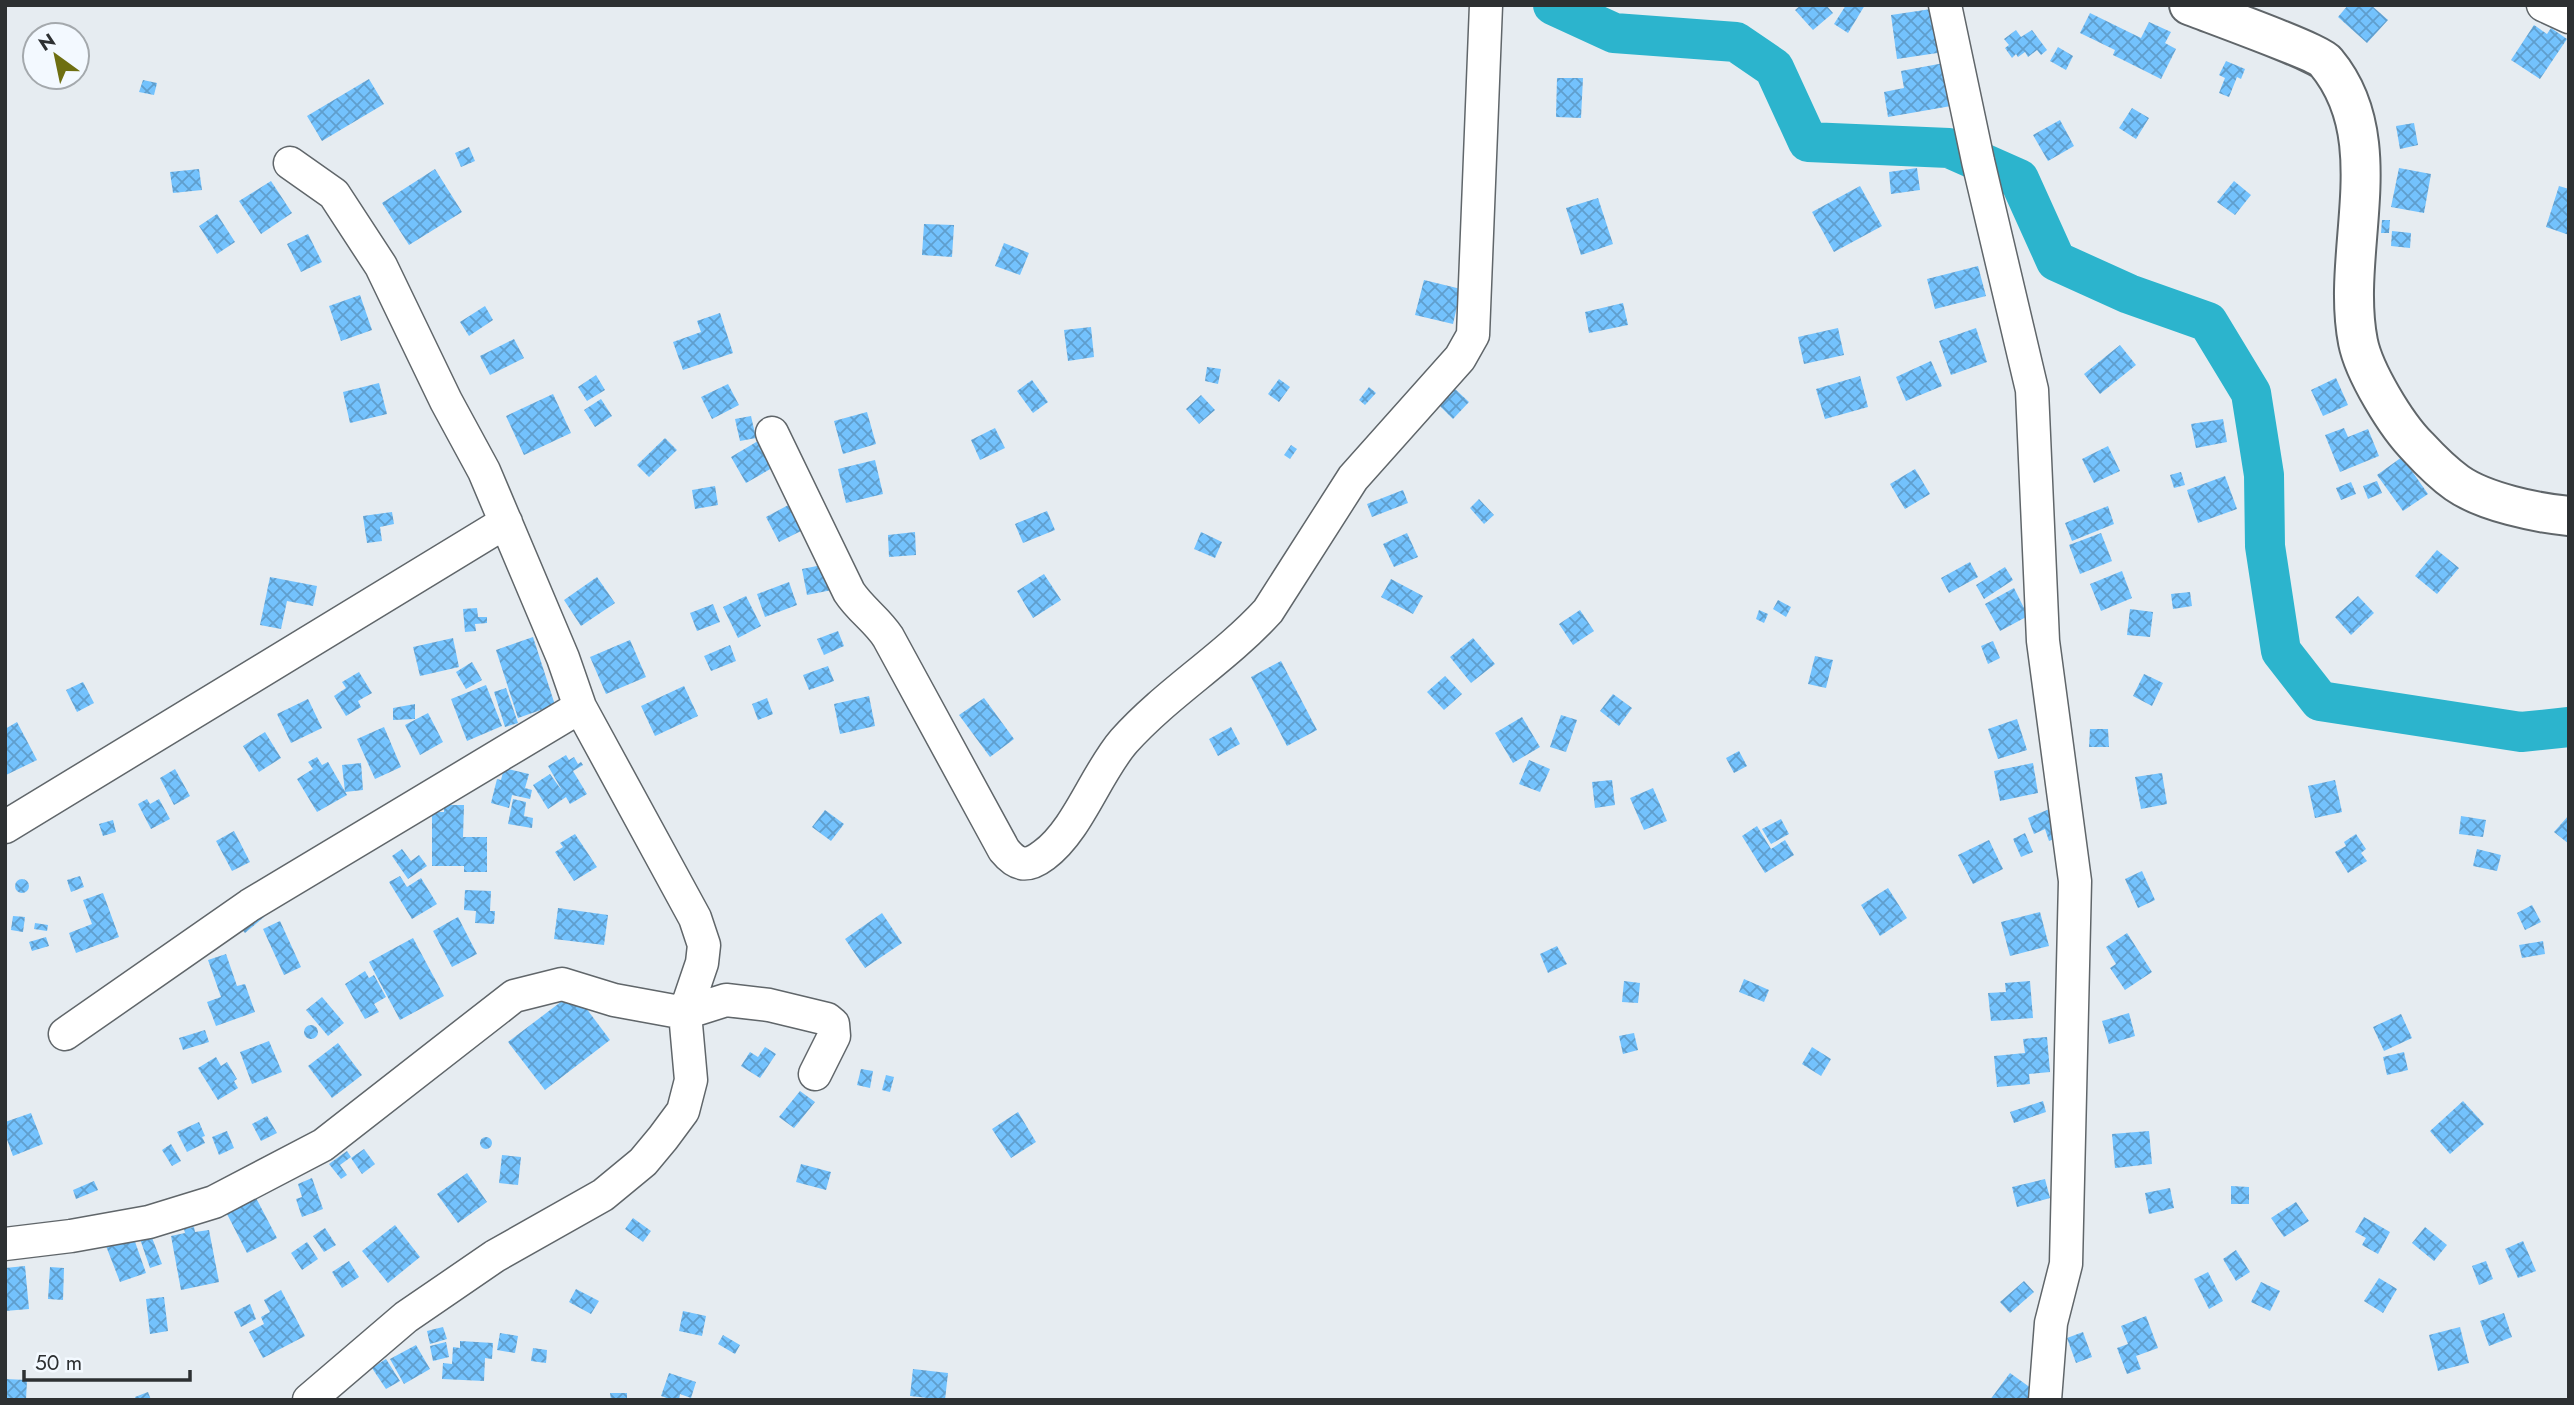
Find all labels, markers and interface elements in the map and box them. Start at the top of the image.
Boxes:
north arrow [21,21,91,91]
text: N [33,27,61,58]
scale bar [24,1338,191,1382]
text: 50 m [35,1348,82,1378]

